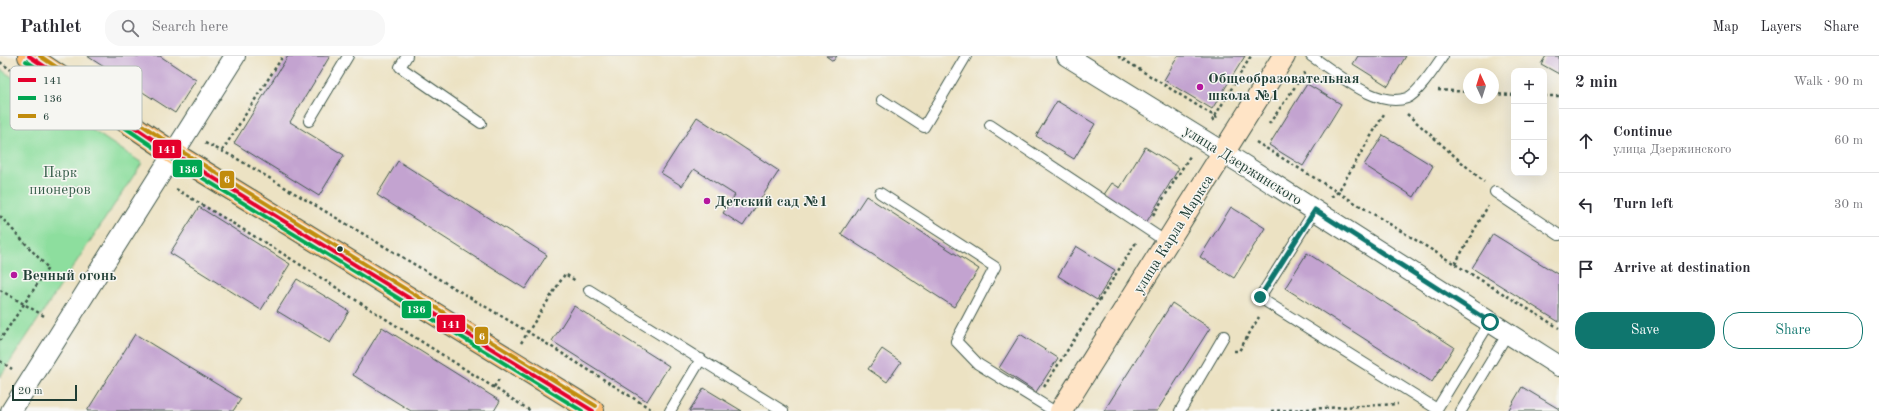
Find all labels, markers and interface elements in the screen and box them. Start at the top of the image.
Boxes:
search box [105,10,385,46]
icon: search [119,17,141,39]
text: Pathlet [20,18,81,37]
text: Search here [151,20,228,35]
text: Map [1713,20,1739,34]
text: Layers [1761,20,1802,34]
text: Share [1824,20,1859,34]
legend [10,66,142,130]
north arrow [1463,68,1499,104]
map controls [1511,68,1547,176]
button: + [1511,68,1547,104]
place label: Общеобразовательная школа №1 [1208,72,1359,104]
text: 2 min [1575,74,1618,91]
text: Walk · 90 m [1794,75,1863,88]
text: 141 [43,76,62,87]
marker: Общеобразовательная школа №1 [1195,82,1205,92]
text: 136 [43,94,62,105]
button: − [1511,104,1547,140]
text: 6 [43,112,49,123]
street label: улица Дзержинского [1180,124,1304,209]
text: Continue [1613,125,1672,140]
icon: ahead [1575,130,1597,152]
text: 60 m [1834,134,1863,147]
line badge: 141 [152,139,182,159]
button: locate [1511,140,1547,176]
text: улица Дзержинского [1613,143,1731,156]
text: 141 [157,145,177,156]
line badge: 136 [172,159,203,178]
text: 136 [178,165,198,176]
park label: Парк пионеров [29,166,91,198]
line badge: 6 [219,170,235,189]
street label: улица Карла Маркса [1132,172,1217,297]
text: 6 [224,175,230,186]
icon: left [1575,194,1597,216]
place label: Детский сад №1 [715,195,828,210]
marker: Детский сад №1 [702,196,712,206]
text: Turn left [1613,197,1673,212]
text: 30 m [1834,198,1863,211]
unlabelled marker [335,244,345,254]
icon: arrive [1575,258,1597,280]
text: Arrive at destination [1613,261,1751,276]
place label: Вечный огонь [22,269,116,284]
marker: Вечный огонь [9,270,19,280]
route end [1251,288,1269,306]
line badge: 136 [401,300,432,319]
text: 136 [406,305,426,316]
button: Save [1575,312,1715,349]
button: Share [1723,312,1863,349]
route start [1481,313,1499,331]
line badge: 141 [436,314,466,333]
text: 141 [441,320,461,331]
line badge: 6 [474,326,489,345]
text: 6 [479,332,485,343]
scale bar [12,383,77,402]
text: 20 m [18,386,43,397]

